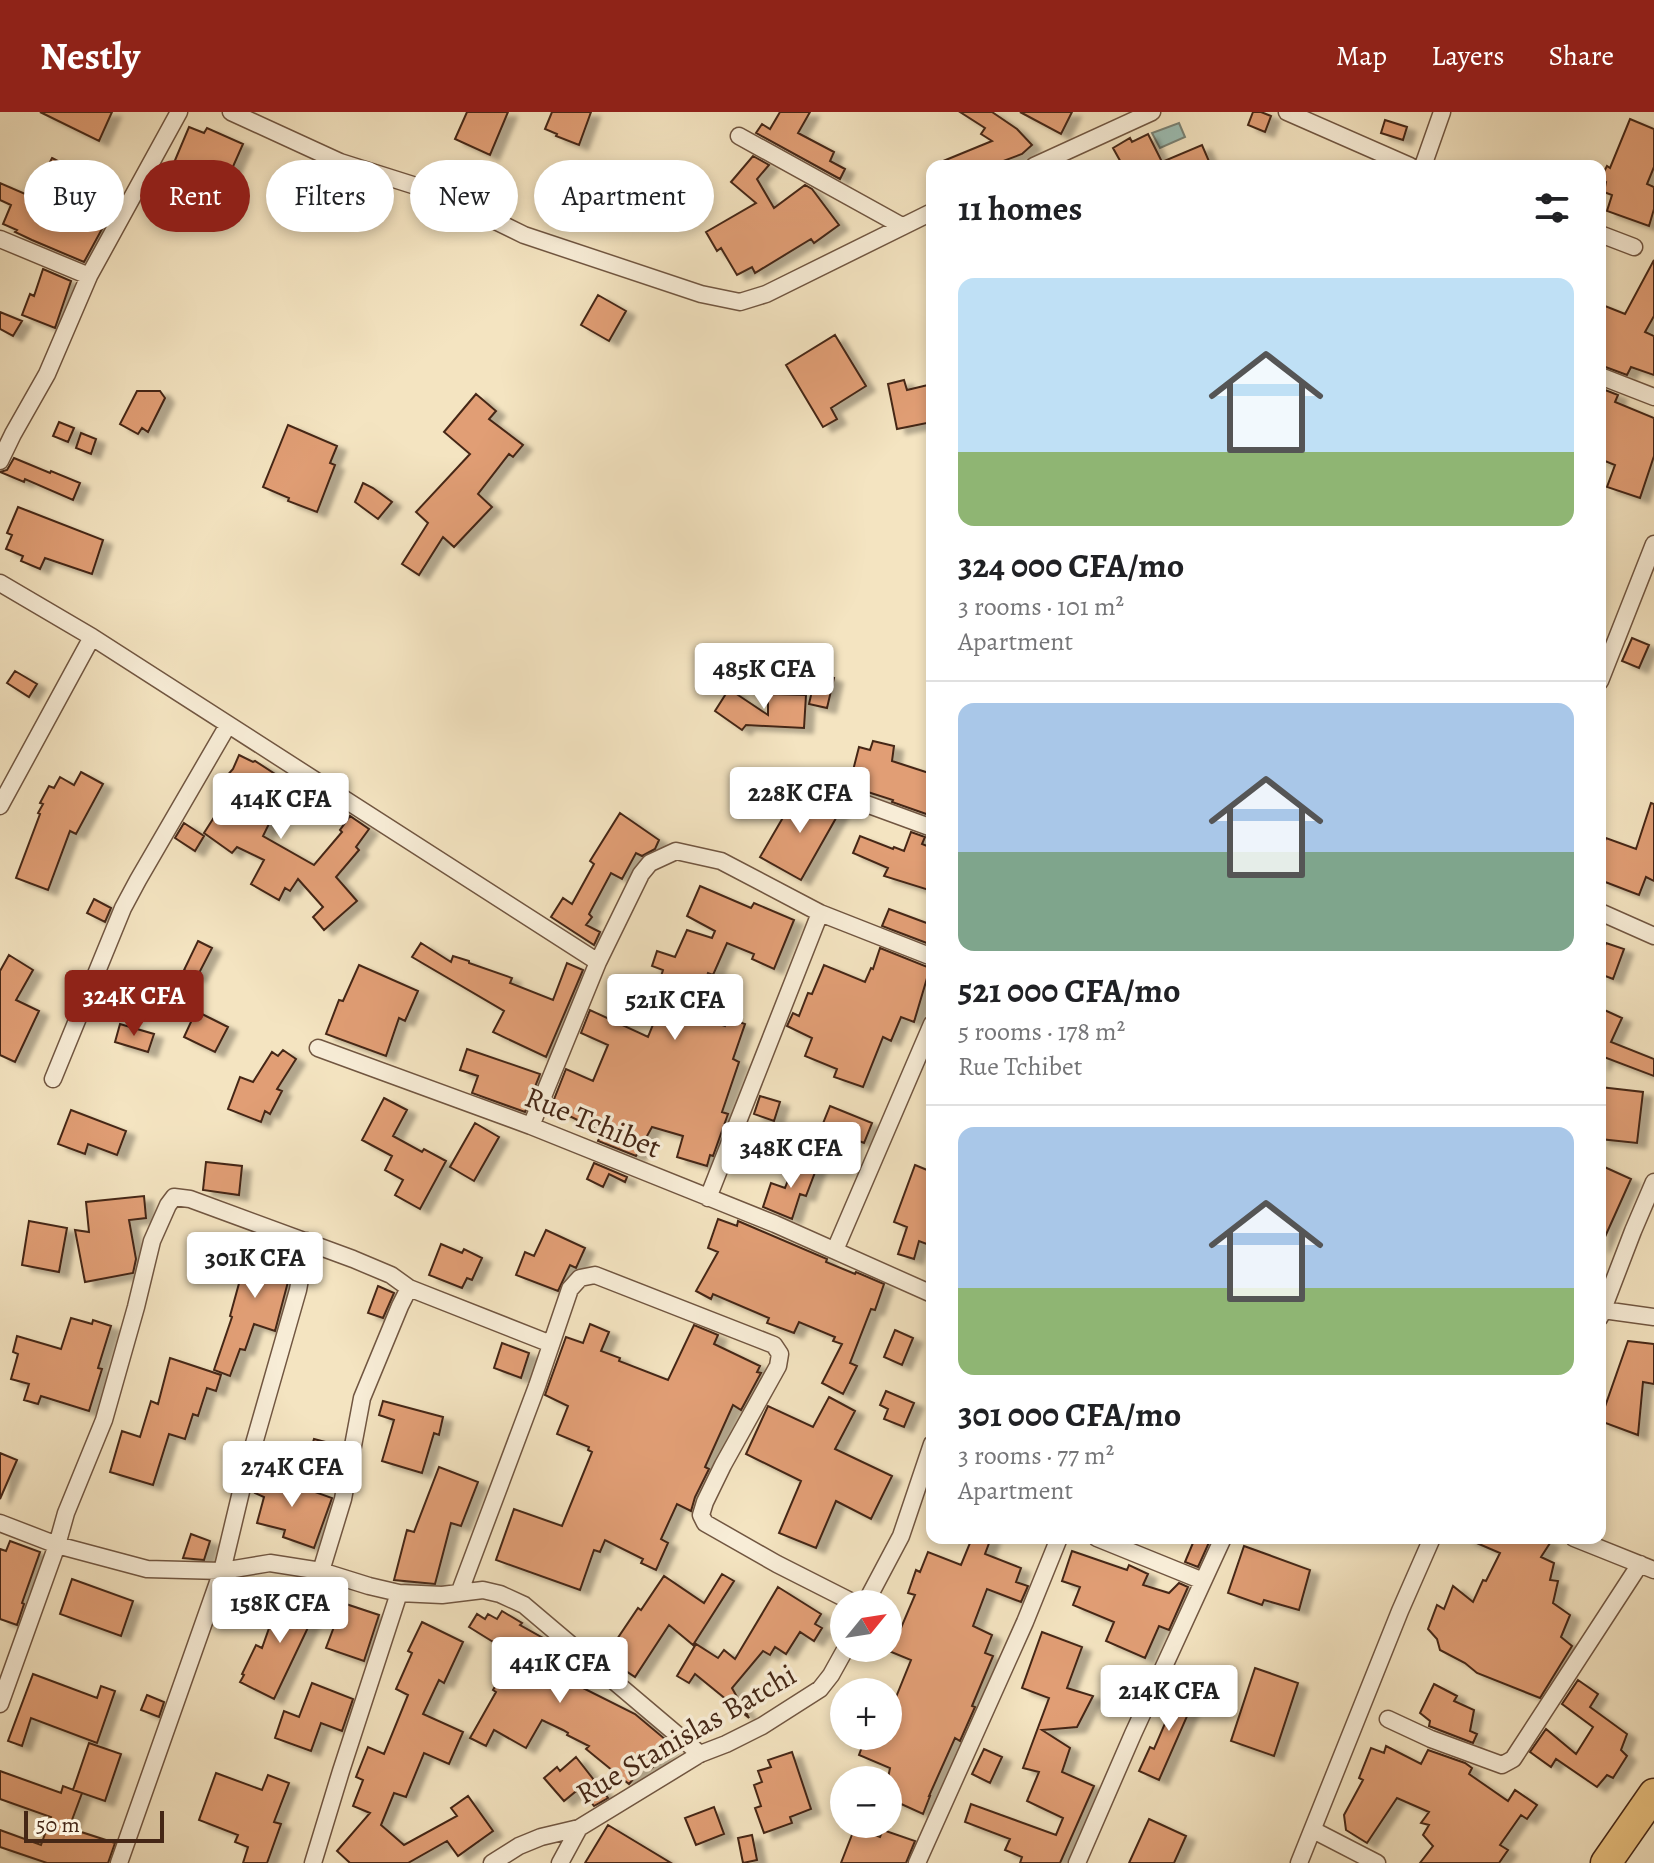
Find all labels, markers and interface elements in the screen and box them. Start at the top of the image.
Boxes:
text: Nestly [40,30,140,82]
text: Map [1336,37,1387,75]
text: Layers [1431,37,1504,75]
text: Share [1548,37,1614,75]
chip: Buy [24,160,124,232]
chip: Rent [140,160,250,232]
chip: Filters [266,160,394,232]
chip: New [410,160,518,232]
chip: Apartment [534,160,714,232]
text: 11 homes [958,185,1082,232]
icon: filters [1530,186,1574,230]
icon: home [1194,330,1338,474]
text: 324 000 CFA/mo [958,542,1184,589]
text: 3 rooms · 101 m² [958,589,1124,624]
text: Apartment [958,624,1073,659]
pin: 485K CFA [681,643,847,711]
text: 485K CFA [713,651,815,686]
icon: home [1194,755,1338,899]
pin: 228K CFA [717,767,883,835]
pin: 414K CFA [198,773,364,841]
text: 228K CFA [748,775,852,810]
text: 414K CFA [231,781,331,816]
text: 521 000 CFA/mo [958,967,1180,1014]
pin: 324K CFA [51,970,217,1038]
pin: 521K CFA [592,974,758,1042]
text: 324K CFA [83,978,185,1013]
text: 521K CFA [625,982,725,1017]
text: 5 rooms · 178 m² [958,1014,1125,1049]
text: Rue Tchibet [958,1049,1082,1084]
street label: Rue Tchibet [519,1077,667,1167]
pin: 348K CFA [708,1122,874,1190]
text: 348K CFA [740,1130,842,1165]
icon: home [1194,1179,1338,1323]
pin: 301K CFA [172,1232,338,1300]
text: 301K CFA [205,1240,305,1275]
text: 301 000 CFA/mo [958,1391,1181,1438]
text: 3 rooms · 77 m² [958,1438,1114,1473]
pin: 274K CFA [209,1441,375,1509]
text: 274K CFA [241,1449,343,1484]
text: Apartment [958,1473,1073,1508]
pin: 158K CFA [197,1577,363,1645]
text: 158K CFA [230,1585,330,1620]
north arrow [830,1590,902,1662]
map controls [830,1590,902,1838]
pin: 441K CFA [477,1637,643,1705]
text: 441K CFA [510,1645,610,1680]
street label: Rue Stanislas Batchi [569,1655,803,1813]
pin: 214K CFA [1086,1665,1252,1733]
text: 214K CFA [1119,1673,1219,1708]
button: + [830,1678,902,1750]
button: − [830,1766,902,1838]
scale bar [24,1807,164,1843]
text: 50 m [36,1810,80,1840]

